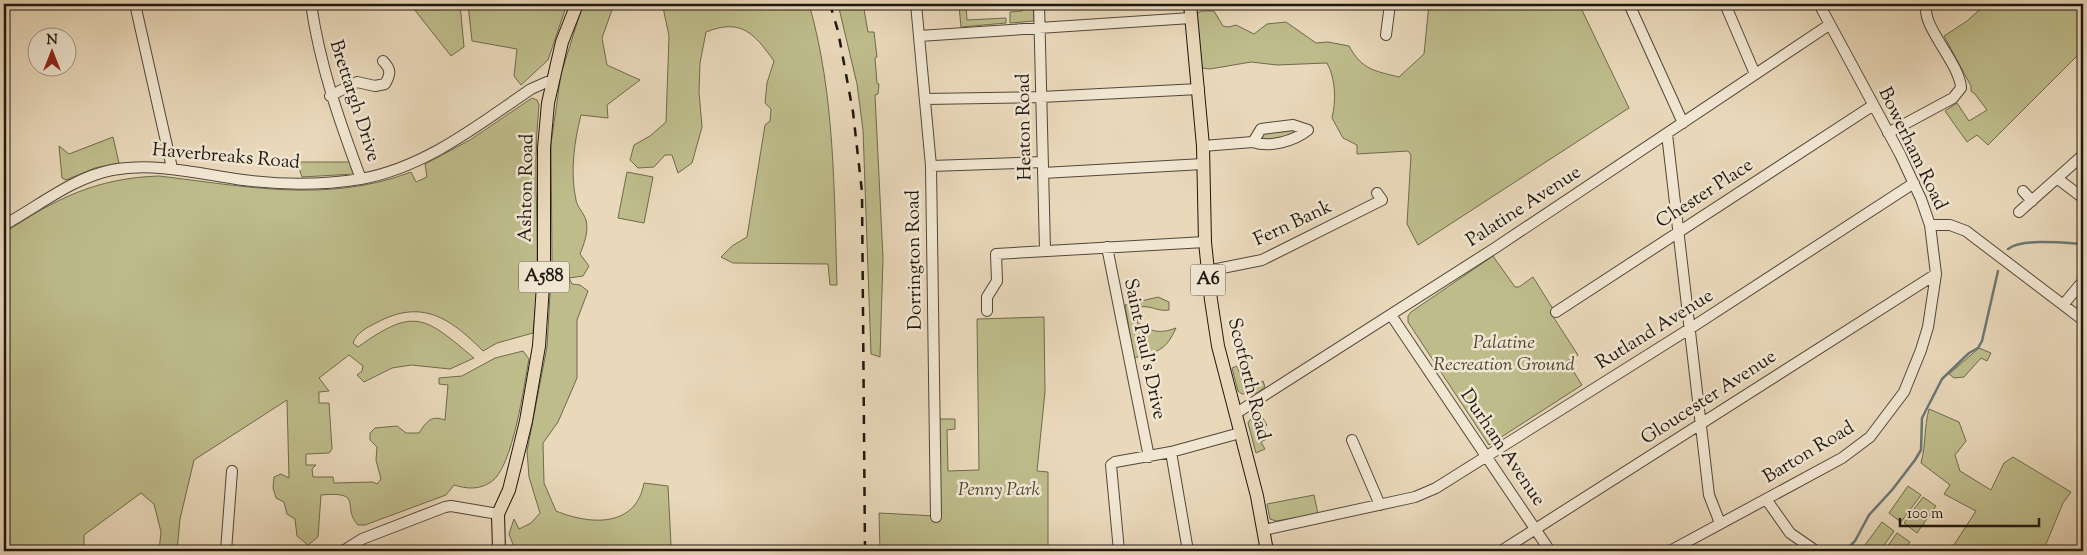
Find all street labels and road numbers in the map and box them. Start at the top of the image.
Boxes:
street label: Brettargh Drive [322,37,386,166]
street label: Heaton Road [1011,73,1039,181]
street label: Bowerham Road [1871,83,1954,215]
street label: Ashton Road [513,133,541,243]
street label: Haverbreaks Road [151,137,301,177]
street label: Chester Place [1651,152,1759,236]
street label: Palatine Avenue [1461,160,1587,254]
street label: Dorrington Road [900,189,930,330]
street label: Fern Bank [1249,194,1337,254]
road number: A588 [519,262,569,292]
road number: A6 [1190,264,1226,296]
street label: Saint Paul's Drive [1116,276,1172,422]
street label: Rutland Avenue [1591,283,1719,377]
street label: Scotforth Road [1220,315,1276,443]
street label: Gloucester Avenue [1636,344,1782,452]
street label: Durham Avenue [1453,384,1551,512]
street label: Barton Road [1758,415,1860,491]

